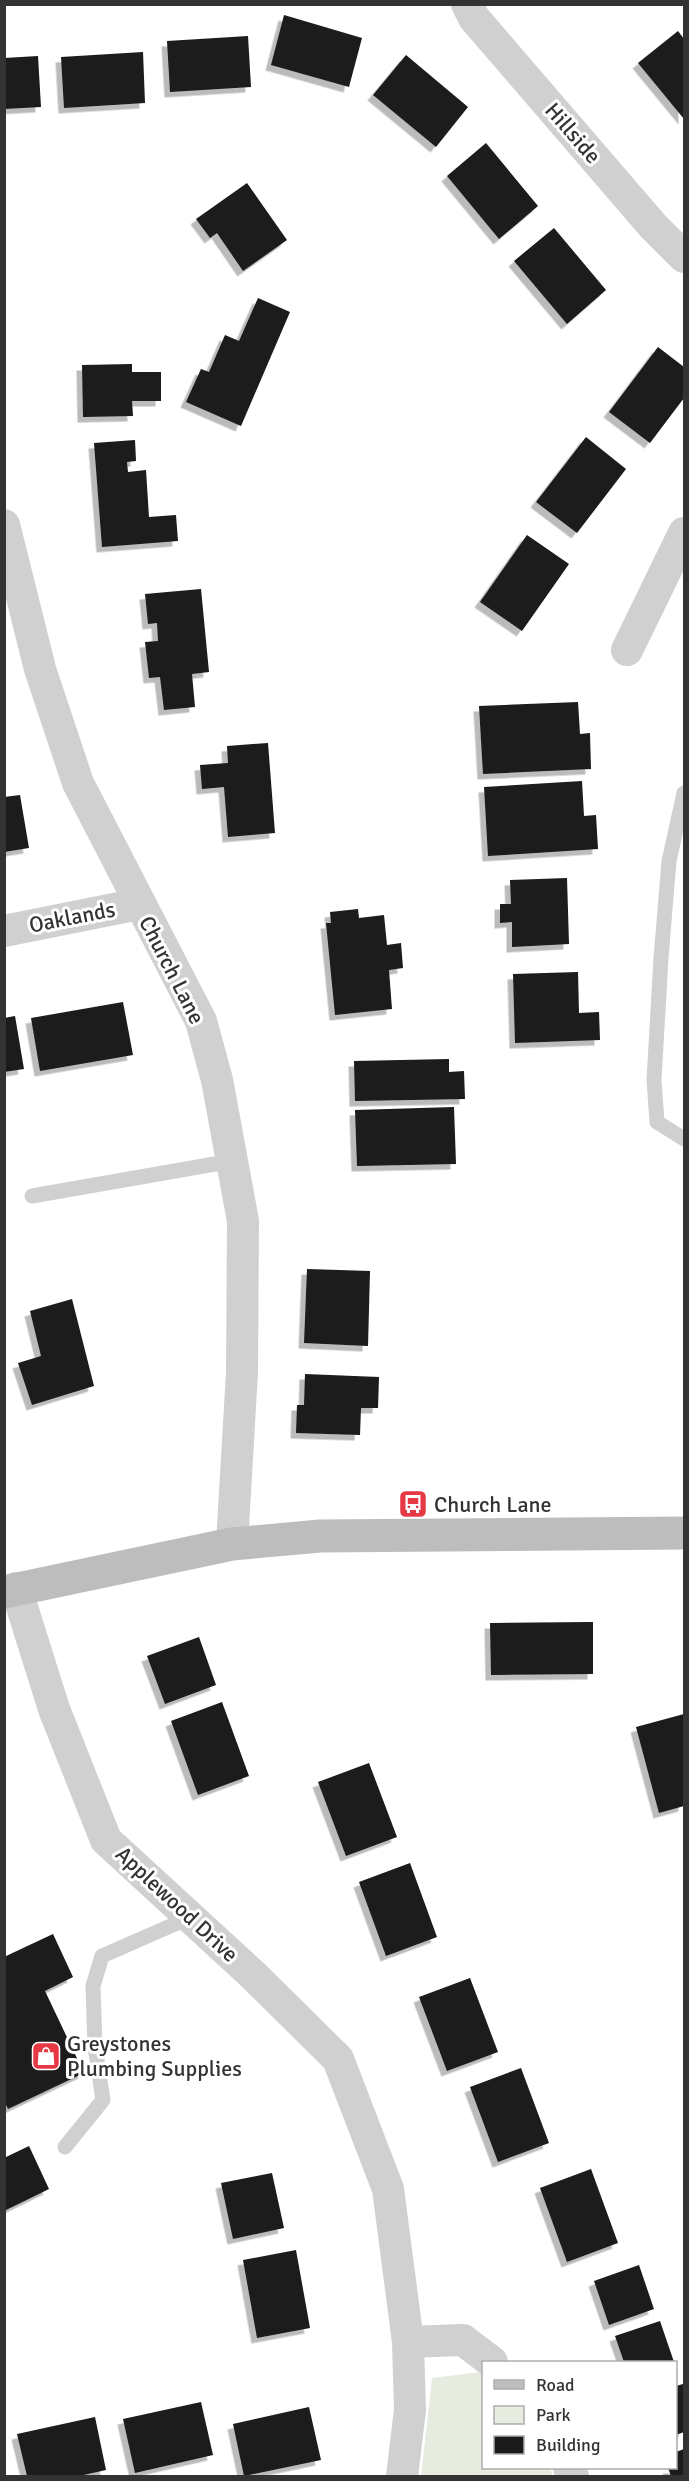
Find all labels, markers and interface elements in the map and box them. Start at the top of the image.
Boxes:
street label: Hillside [539,97,607,169]
street label: Oaklands [27,895,117,939]
street label: Church Lane [133,911,211,1029]
bus stop icon: Church Lane [397,1488,429,1520]
place label: Church Lane [434,1491,552,1518]
street label: Applewood Drive [110,1840,244,1968]
place label: Greystones Plumbing Supplies [67,2030,242,2082]
shop icon: Greystones Plumbing Supplies [30,2040,62,2072]
legend [482,2361,677,2469]
text: Road [536,2374,575,2396]
text: Park [536,2404,571,2426]
text: Building [536,2434,600,2456]

